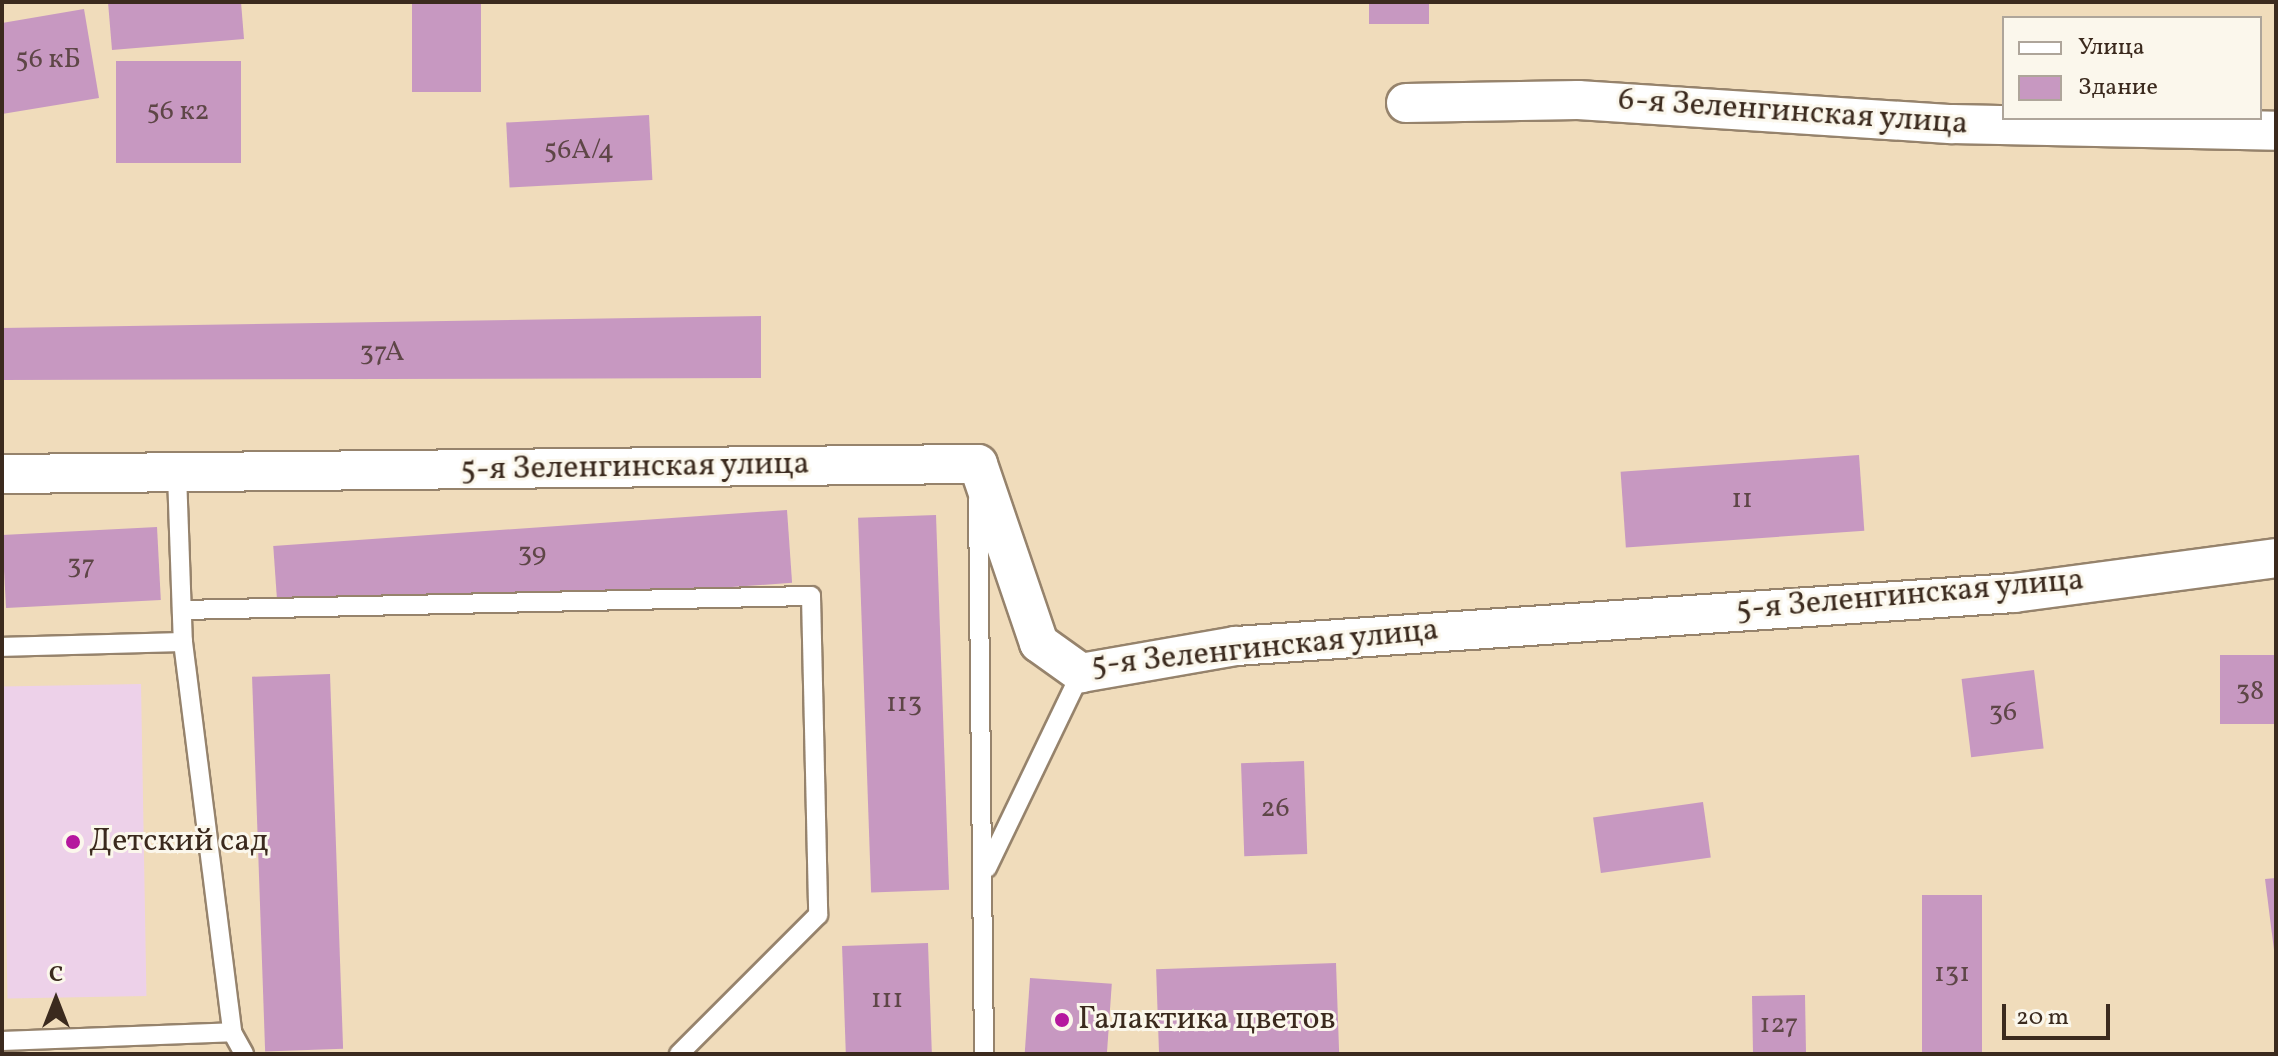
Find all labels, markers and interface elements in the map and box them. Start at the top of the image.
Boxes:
legend [2002,16,2262,120]
text: Улица [2078,31,2145,65]
house number: 56 кБ [15,43,81,77]
text: Здание [2078,71,2158,105]
street label: 6-я Зеленгинская улица [1616,82,1970,144]
house number: 56 к2 [146,95,210,129]
house number: 56А/4 [544,134,614,168]
house number: 37А [360,336,404,370]
street label: 5-я Зеленгинская улица [460,446,810,490]
house number: 11 [1731,483,1753,517]
house number: 39 [518,537,546,571]
house number: 37 [67,549,95,583]
street label: 5-я Зеленгинская улица [1734,562,2086,630]
street label: 5-я Зеленгинская улица [1089,612,1441,686]
house number: 38 [2236,675,2264,709]
house number: 113 [886,687,922,721]
house number: 36 [1989,696,2017,730]
house number: 26 [1260,792,1290,826]
place label: Детский сад [89,823,268,861]
marker: Детский сад [64,833,82,851]
house number: 131 [1934,957,1970,991]
north arrow [16,960,96,1040]
text: С [49,960,63,991]
house number: 111 [871,983,903,1017]
scale bar [2006,988,2114,1038]
place label: Галактика цветов [1078,1001,1336,1039]
text: 20 m [2016,1001,2069,1035]
house number: 127 [1760,1008,1798,1042]
marker: Галактика цветов [1053,1011,1071,1029]

